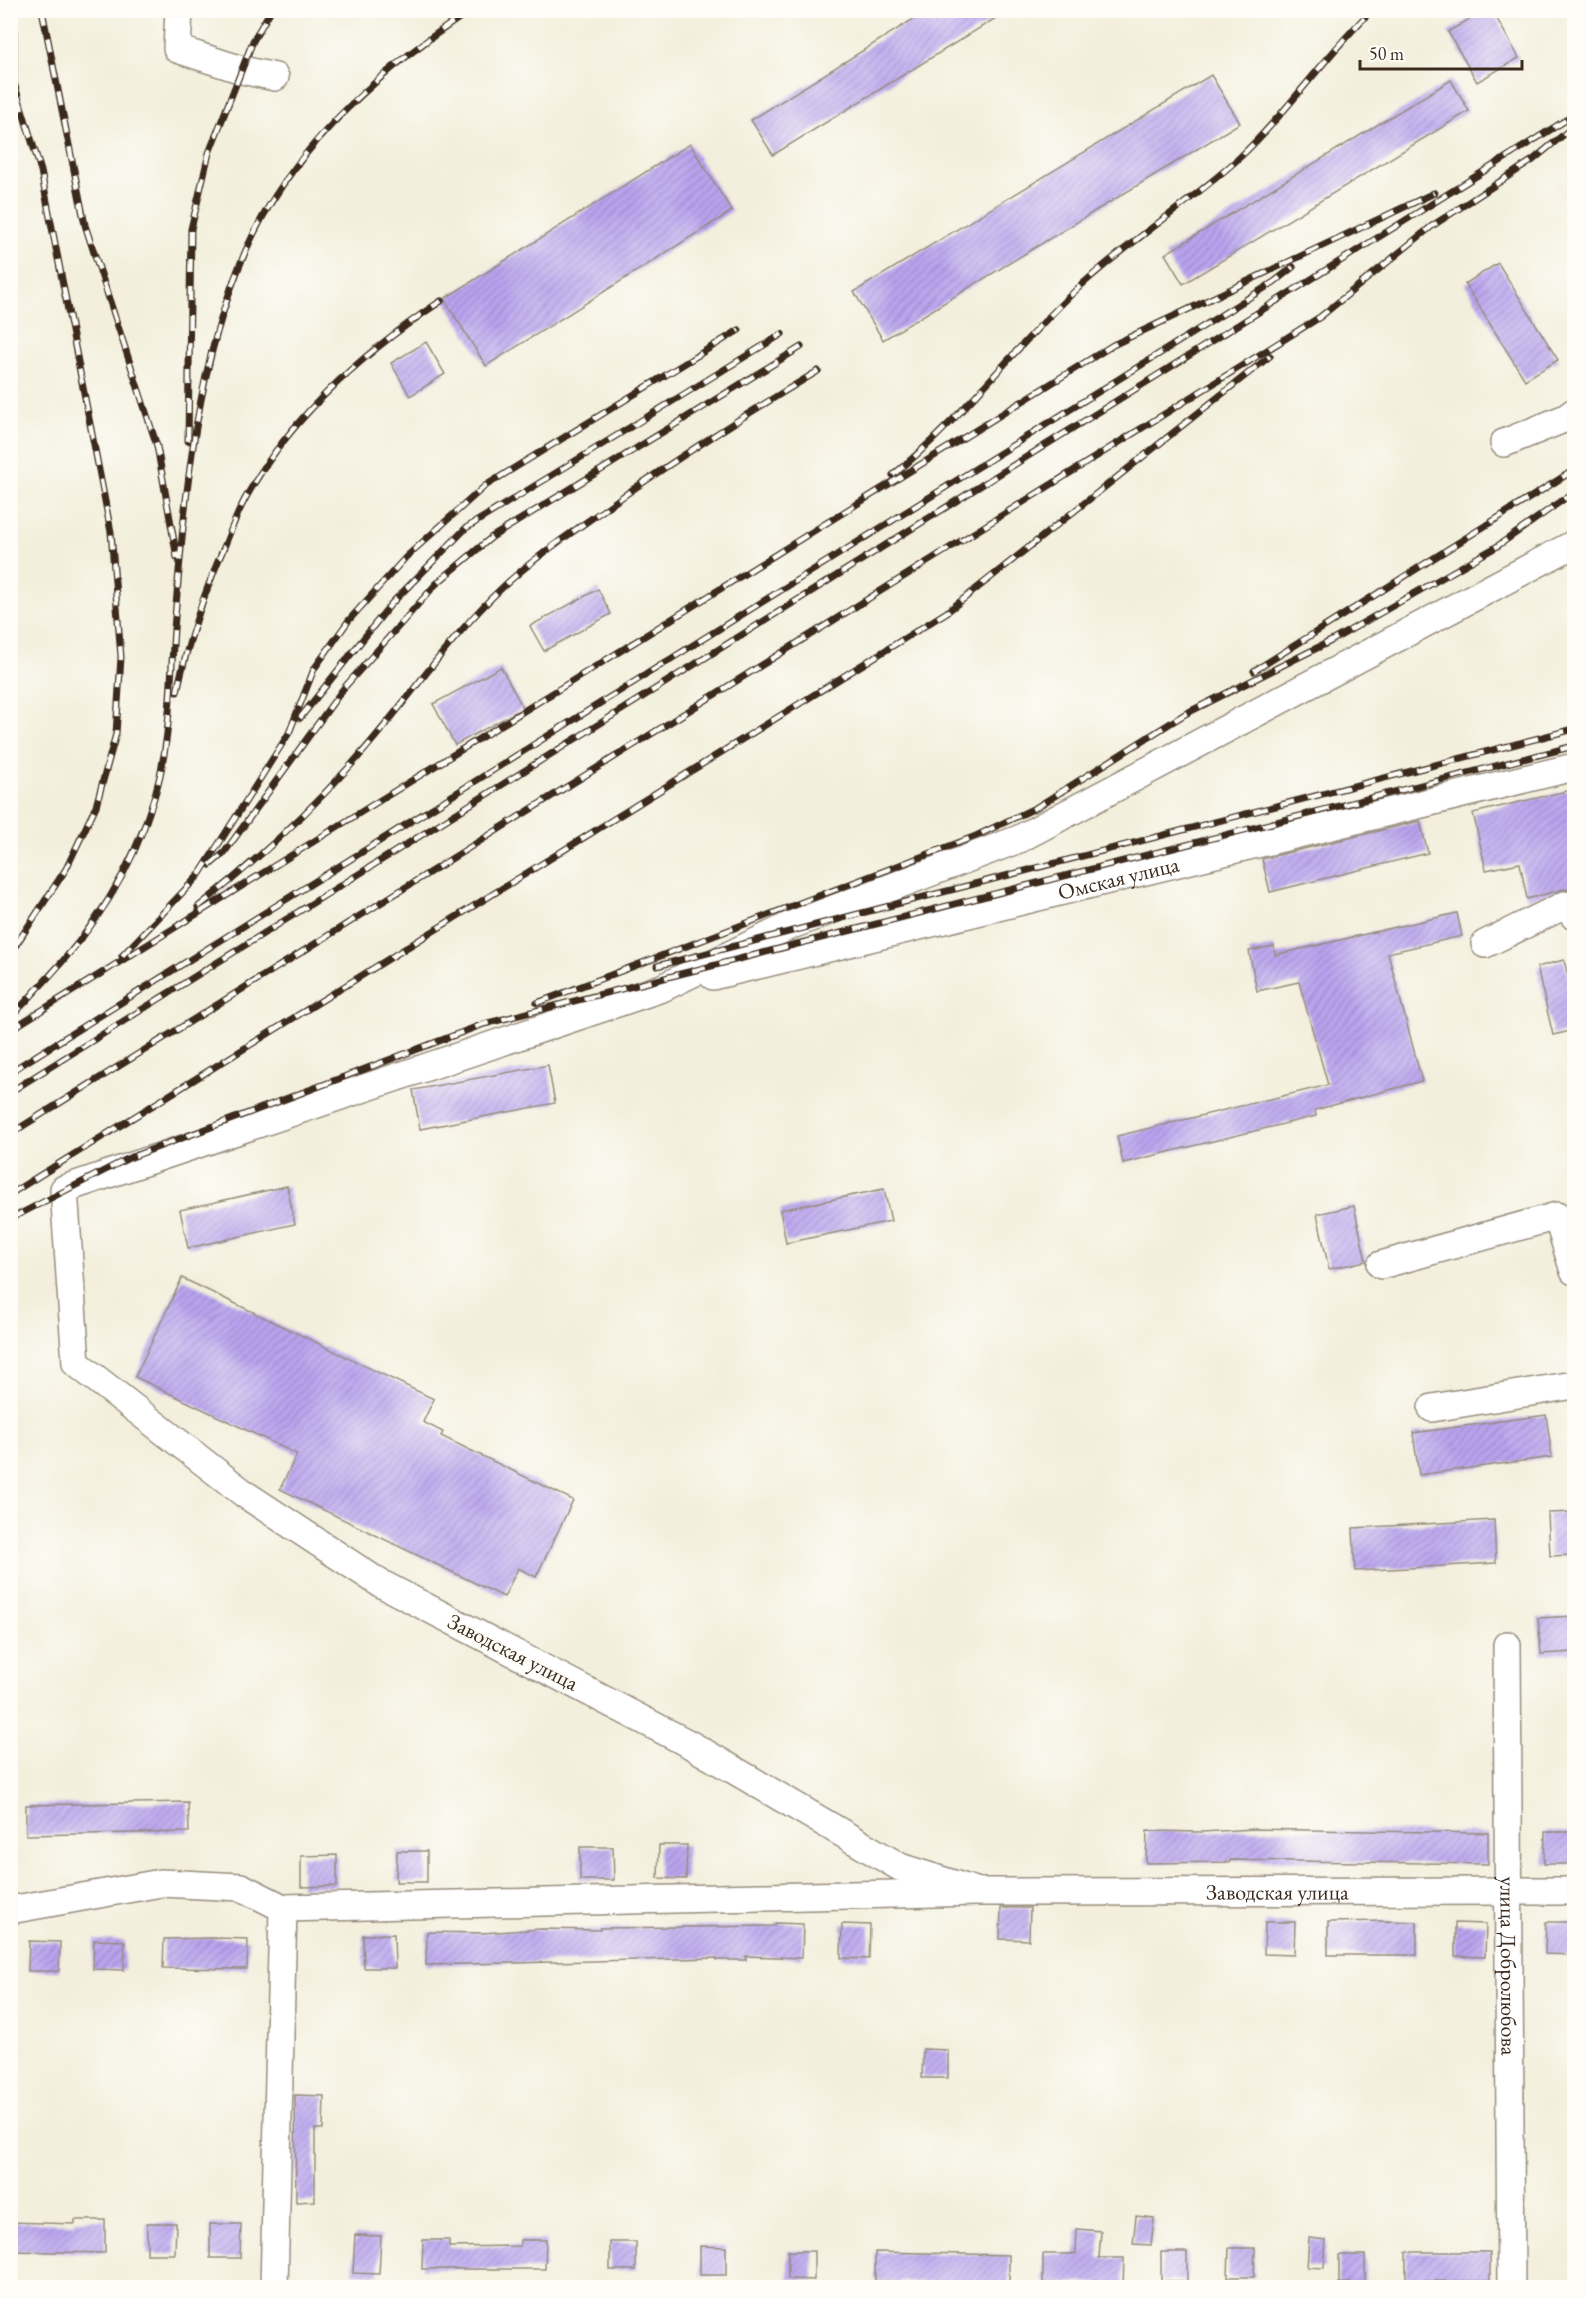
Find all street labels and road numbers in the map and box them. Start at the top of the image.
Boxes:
street label: Омская улица [1055,849,1182,906]
street label: Заводская улица [443,1607,583,1697]
street label: улица Добролюбова [1494,1876,1524,2056]
street label: Заводская улица [1206,1877,1349,1906]

